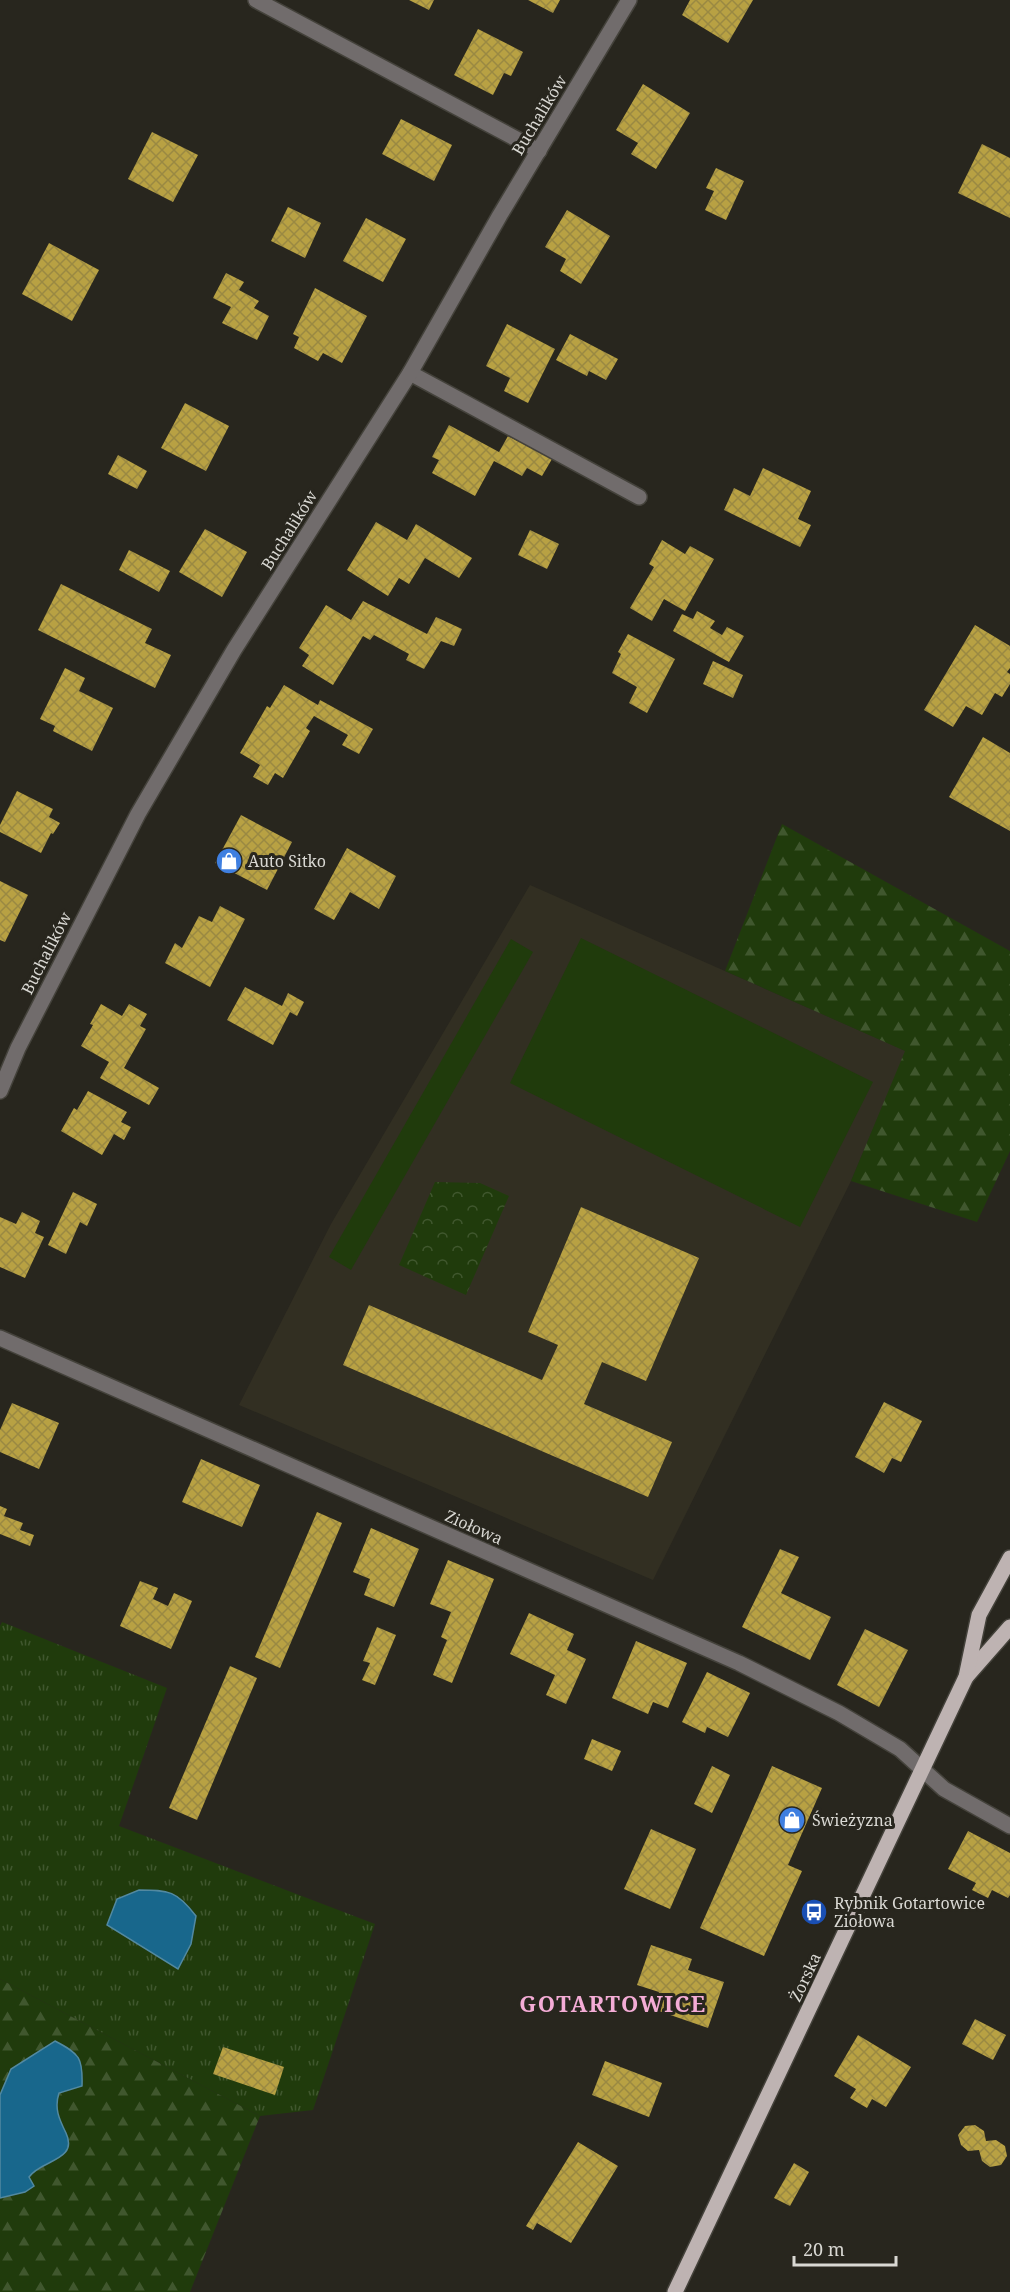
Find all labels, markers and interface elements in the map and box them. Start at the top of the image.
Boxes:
street label: Buchalików [506,71,572,159]
street label: Buchalików [256,486,322,574]
shop icon: Auto Sitko [214,846,244,876]
place label: Auto Sitko [248,850,326,872]
street label: Buchalików [16,908,76,998]
street label: Ziołowa [442,1505,506,1549]
shop icon: Świeżyzna [777,1805,807,1835]
place label: Świeżyzna [812,1809,893,1831]
place label: Rybnik Gotartowice Ziołowa [834,1892,985,1932]
bus stop icon: Rybnik Gotartowice Ziołowa [799,1897,829,1927]
street label: Żorska [784,1949,826,2005]
district label: GOTARTOWICE [519,1988,707,2018]
scale bar [794,2229,896,2267]
text: 20 m [803,2237,845,2261]

